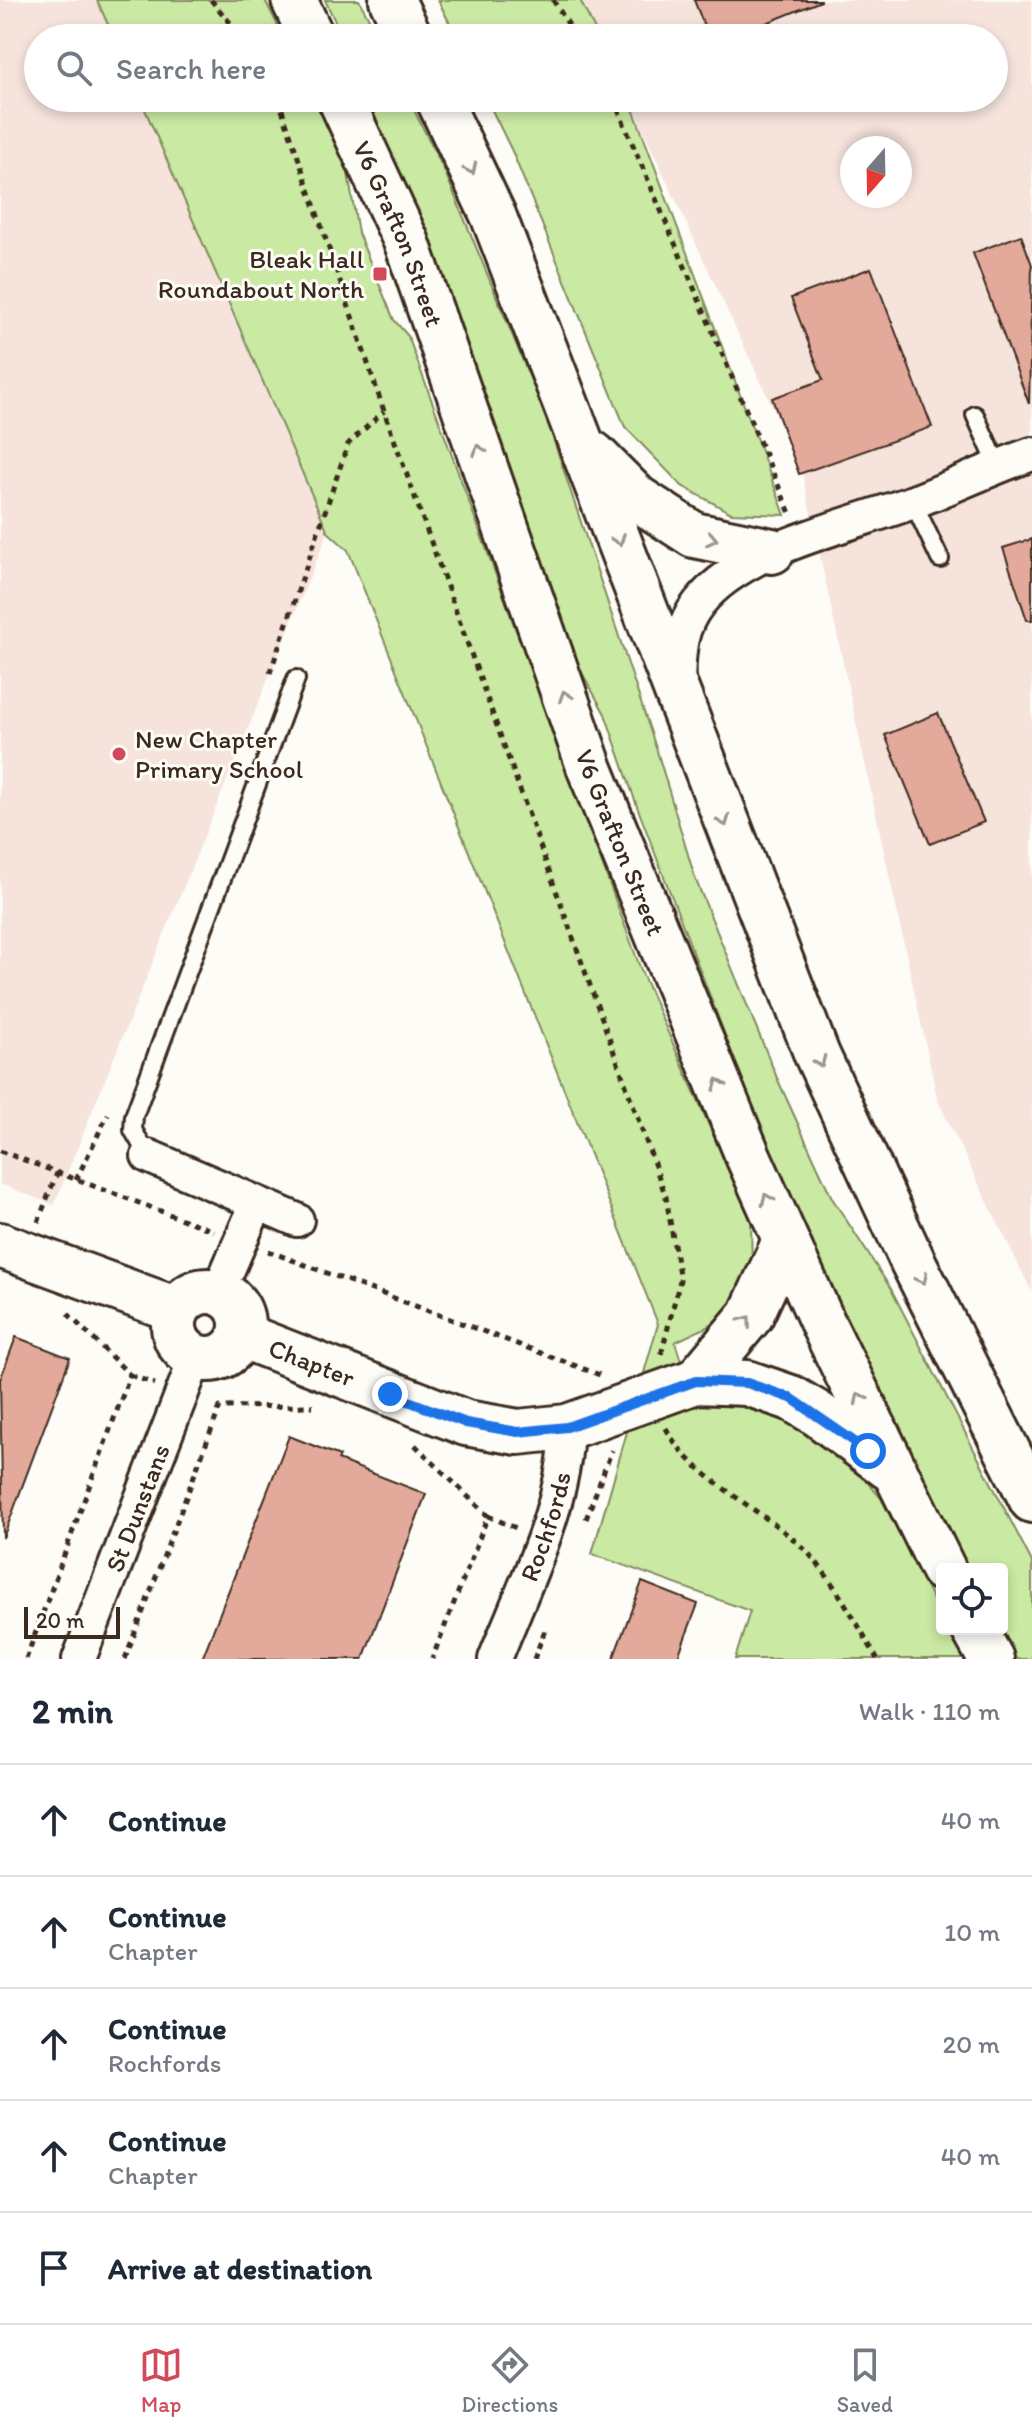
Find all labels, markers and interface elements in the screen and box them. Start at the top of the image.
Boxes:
search box [24,24,1008,112]
icon: search [52,46,96,90]
text: Search here [116,50,266,87]
street label: V6 Grafton Street [346,136,451,331]
north arrow [840,136,912,208]
one-way arrow [461,160,477,175]
place label: Bleak Hall Roundabout North [158,243,364,305]
marker: Bleak Hall Roundabout North [371,265,389,283]
one-way arrow [473,444,489,458]
one-way arrow [705,529,718,546]
one-way arrow [609,532,626,546]
one-way arrow [558,689,574,703]
place label: New Chapter Primary School [135,723,303,785]
marker: New Chapter Primary School [110,745,128,763]
street label: V6 Grafton Street [568,745,672,941]
one-way arrow [714,813,731,827]
one-way arrow [810,1054,826,1068]
one-way arrow [712,1078,728,1092]
one-way arrow [760,1192,776,1207]
one-way arrow [912,1271,928,1286]
one-way arrow [736,1315,750,1330]
street label: Chapter [264,1331,360,1394]
route end [372,1376,408,1412]
one-way arrow [854,1392,869,1407]
route start [850,1433,886,1469]
street label: St Dunstans [98,1439,177,1577]
street label: Rochfords [513,1469,578,1586]
map controls [936,1563,1008,1635]
button: locate [936,1563,1008,1635]
scale bar [24,1603,120,1639]
text: 20 m [36,1607,85,1634]
text: 2 min [32,1691,113,1732]
text: Walk · 110 m [859,1695,1000,1727]
icon: ahead [32,1798,76,1842]
text: Continue [108,1802,227,1839]
text: 40 m [941,1804,1000,1836]
text: Continue [108,1898,227,1935]
icon: ahead [32,1910,76,1954]
text: 10 m [944,1916,1000,1948]
text: Chapter [108,1935,198,1967]
text: Continue [108,2010,227,2047]
icon: ahead [32,2022,76,2066]
text: 20 m [943,2028,1000,2060]
text: Rochfords [108,2047,221,2079]
text: Continue [108,2122,227,2159]
icon: ahead [32,2134,76,2178]
text: 40 m [941,2140,1000,2172]
text: Chapter [108,2159,198,2191]
icon: arrive [32,2246,76,2290]
text: Arrive at destination [108,2250,372,2287]
tab: Map [139,2343,183,2418]
tab: Directions [462,2343,558,2418]
tab: Saved [837,2343,893,2418]

